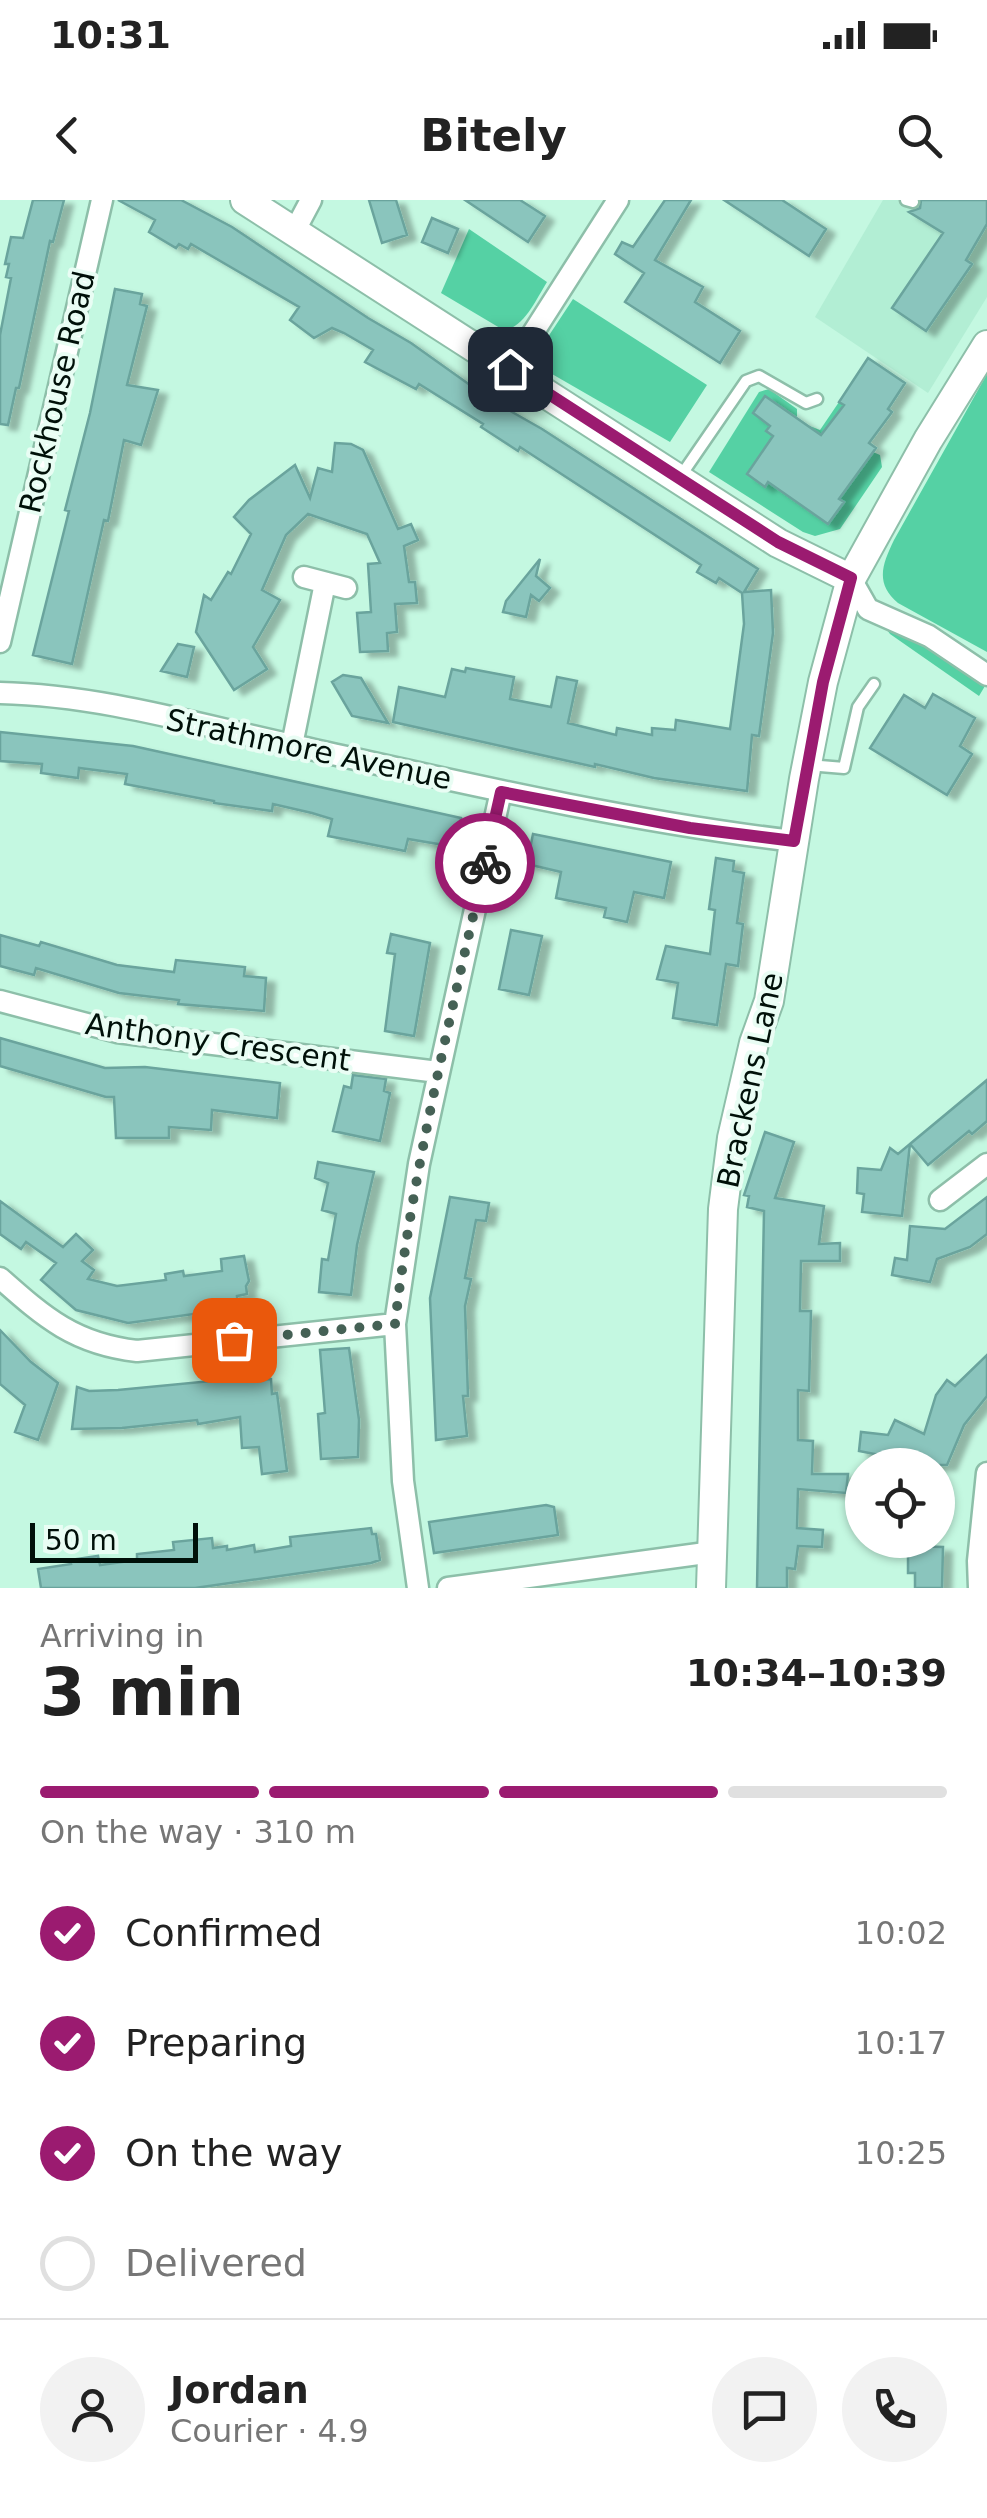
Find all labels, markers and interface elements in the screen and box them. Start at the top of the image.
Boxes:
text: 10:31 [50,13,171,57]
icon: back [40,108,95,163]
icon: search [892,108,947,163]
text: Bitely [420,109,567,162]
street label: Rockhouse Road [12,268,102,516]
pin [468,327,553,412]
icon: home [483,342,538,397]
street label: Strathmore Avenue [163,702,455,796]
courier [435,813,535,913]
icon: bike [458,836,513,891]
street label: Brackens Lane [710,969,790,1191]
street label: Anthony Crescent [83,1006,353,1078]
pin [192,1298,277,1383]
icon: bag [207,1313,262,1368]
map controls [845,1448,955,1558]
button: locate [845,1448,955,1558]
scale bar [30,1518,198,1562]
text: 50 m [45,1524,117,1557]
text: Arriving in [40,1617,204,1655]
text: 10:34–10:39 [686,1651,947,1695]
text: 3 min [40,1655,244,1730]
text: On the way · 310 m [40,1813,356,1851]
icon: check [40,1906,95,1961]
text: Confirmed [125,1911,322,1955]
text: 10:02 [855,1914,947,1952]
icon: check [40,2016,95,2071]
text: Preparing [125,2021,307,2065]
text: 10:17 [855,2024,947,2062]
icon: check [40,2126,95,2181]
text: On the way [125,2131,342,2175]
text: 10:25 [855,2134,947,2172]
text: Delivered [125,2241,307,2285]
button: person [40,2357,145,2462]
button: chat [712,2357,817,2462]
button: phone [842,2357,947,2462]
text: Jordan [170,2368,309,2412]
text: Courier · 4.9 [170,2412,369,2450]

